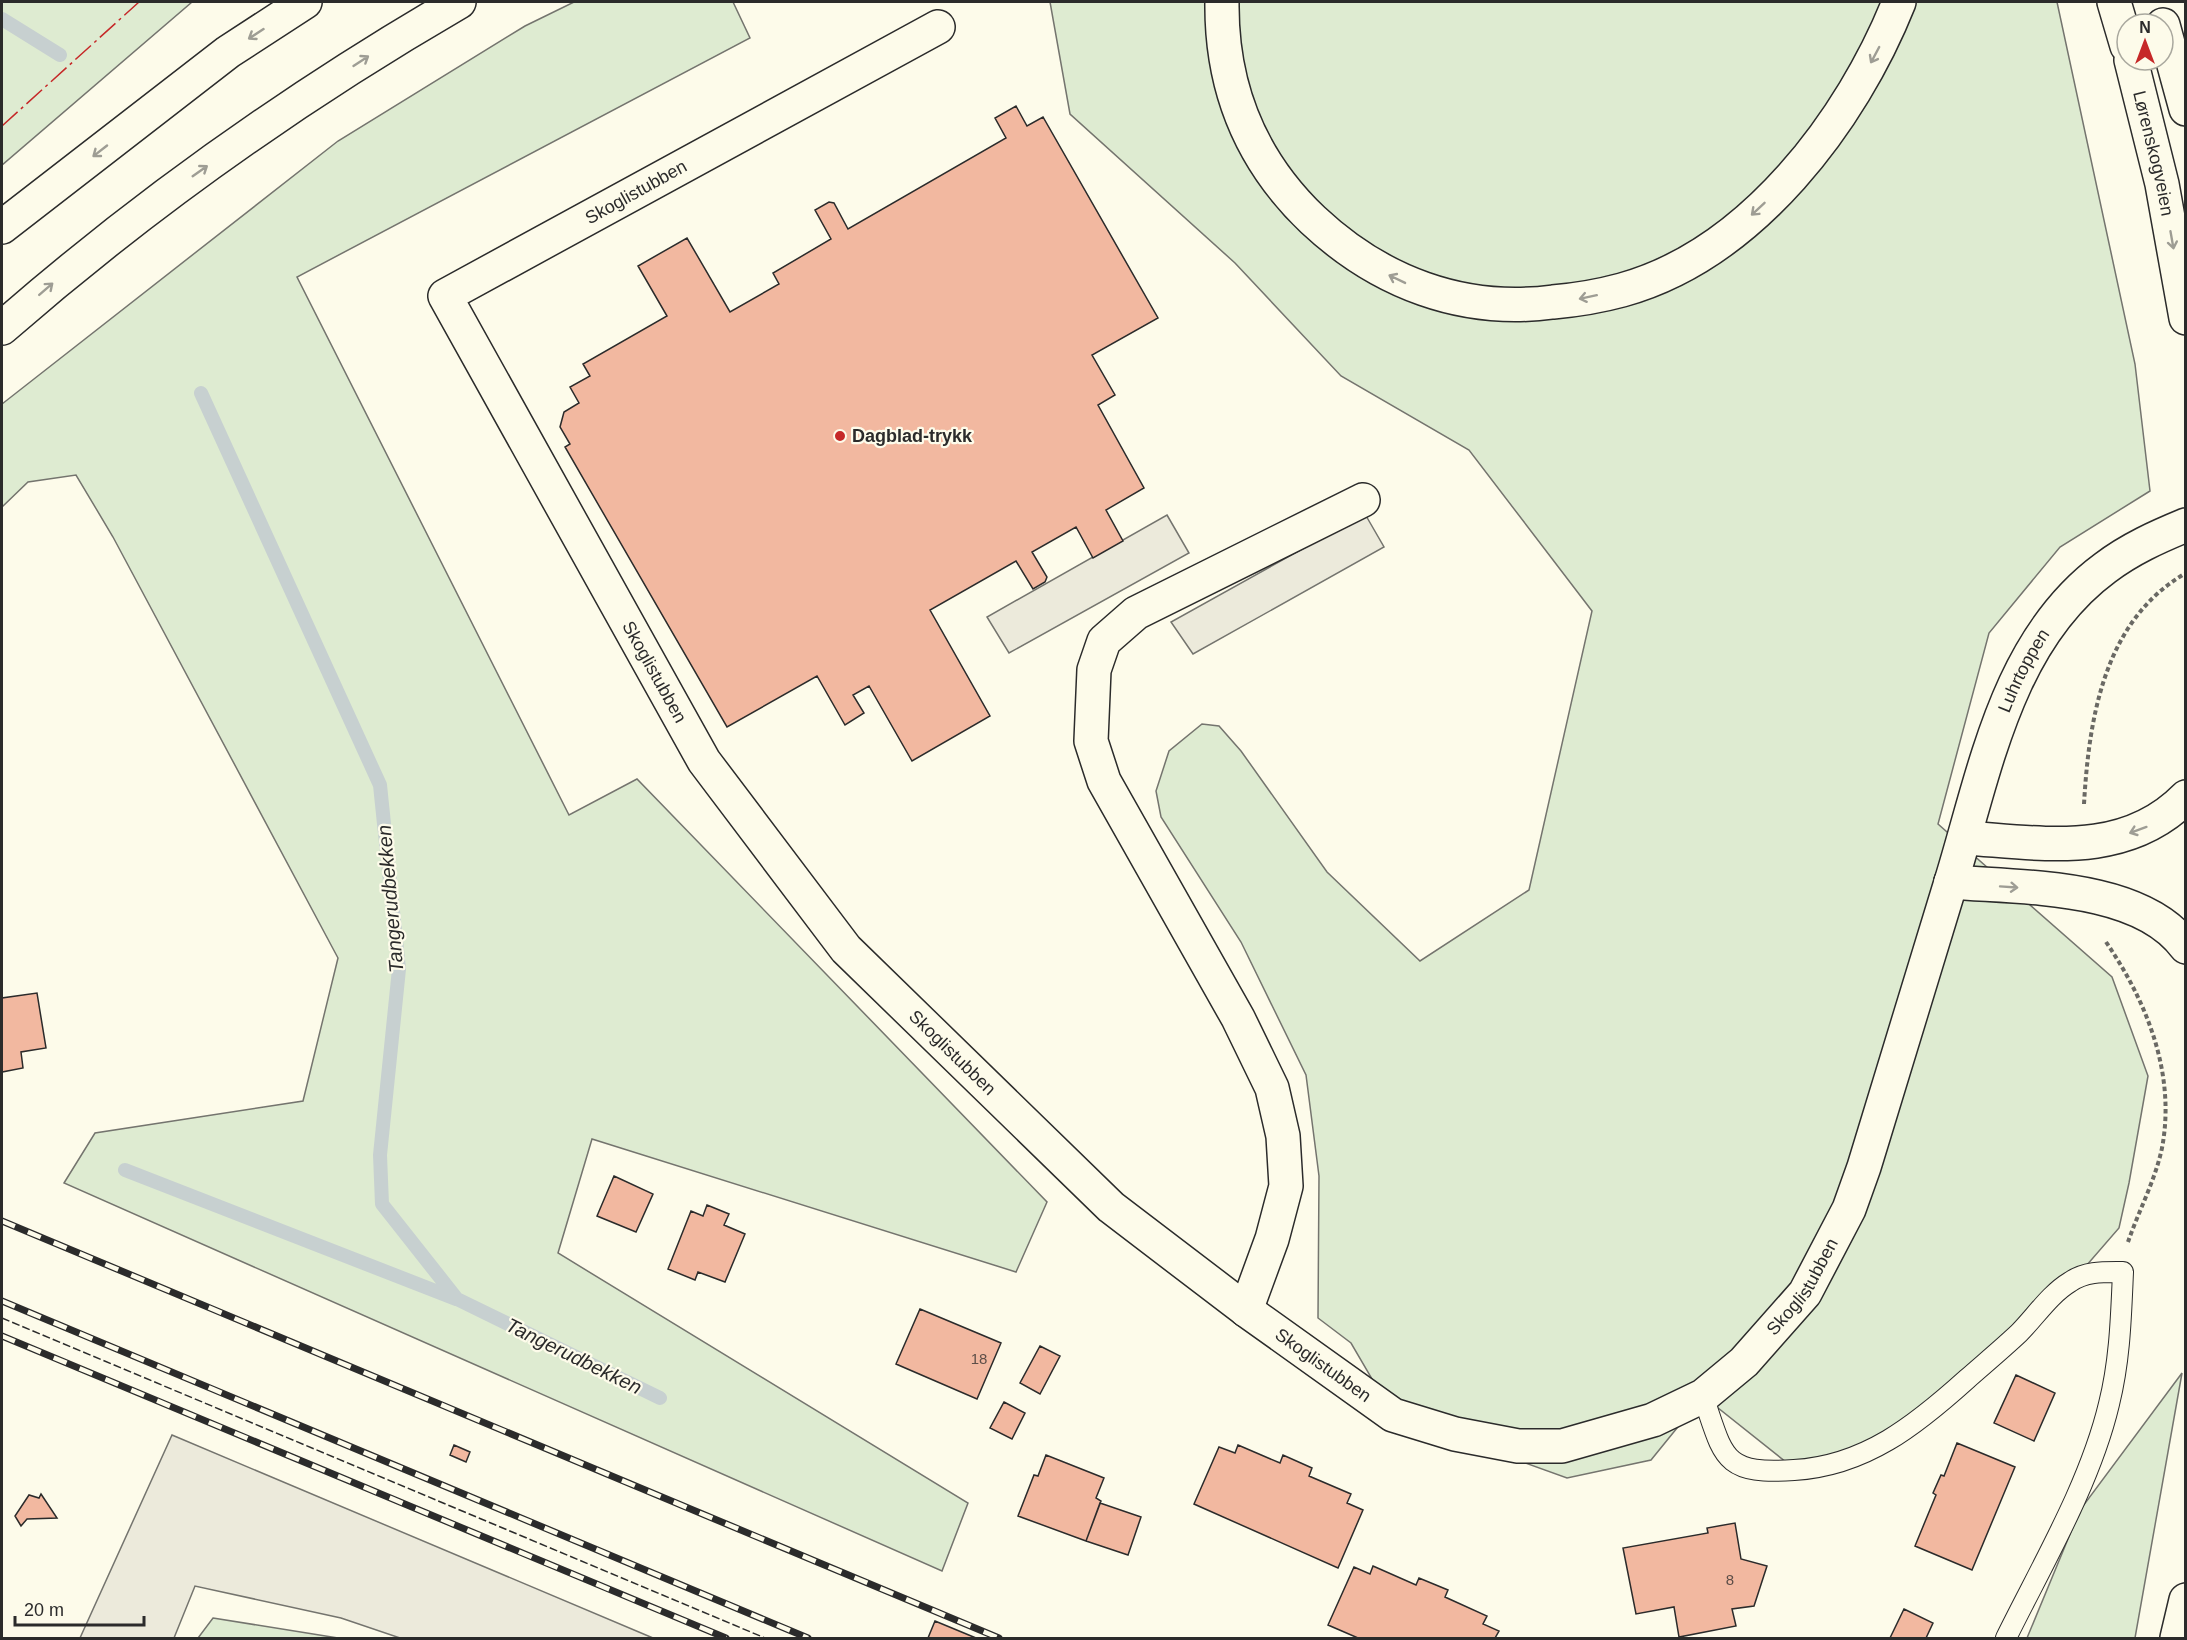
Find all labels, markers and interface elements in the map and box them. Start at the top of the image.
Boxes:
north arrow [2115,12,2175,72]
text: N [2139,19,2151,36]
one-way arrow [248,28,265,40]
one-way arrow [1869,46,1881,63]
one-way arrow [353,55,369,67]
street label: Lørenskogveien [2129,89,2178,218]
one-way arrow [92,144,108,157]
street label: Skoglistubben [582,156,690,228]
one-way arrow [192,165,208,177]
one-way arrow [1751,202,1766,216]
one-way arrow [2167,229,2178,249]
one-way arrow [1388,273,1406,285]
one-way arrow [37,283,53,297]
one-way arrow [1578,292,1598,303]
place label: Dagblad-trykk [852,426,973,446]
marker: Dagblad-trykk [833,429,847,443]
street label: Skoglistubben [618,618,691,726]
street label: Luhrtoppen [1994,625,2053,715]
water label: Tangerudbekken [373,824,407,974]
one-way arrow [2129,825,2148,836]
one-way arrow [1999,881,2019,892]
street label: Skoglistubben [905,1006,1000,1099]
street label: Skoglistubben [1763,1235,1842,1339]
water label: Tangerudbekken [503,1314,645,1398]
street label: Skoglistubben [1271,1324,1375,1406]
house number: 18 [971,1350,987,1367]
house number: 8 [1726,1571,1734,1588]
scale bar [15,1589,144,1627]
text: 20 m [24,1600,64,1620]

